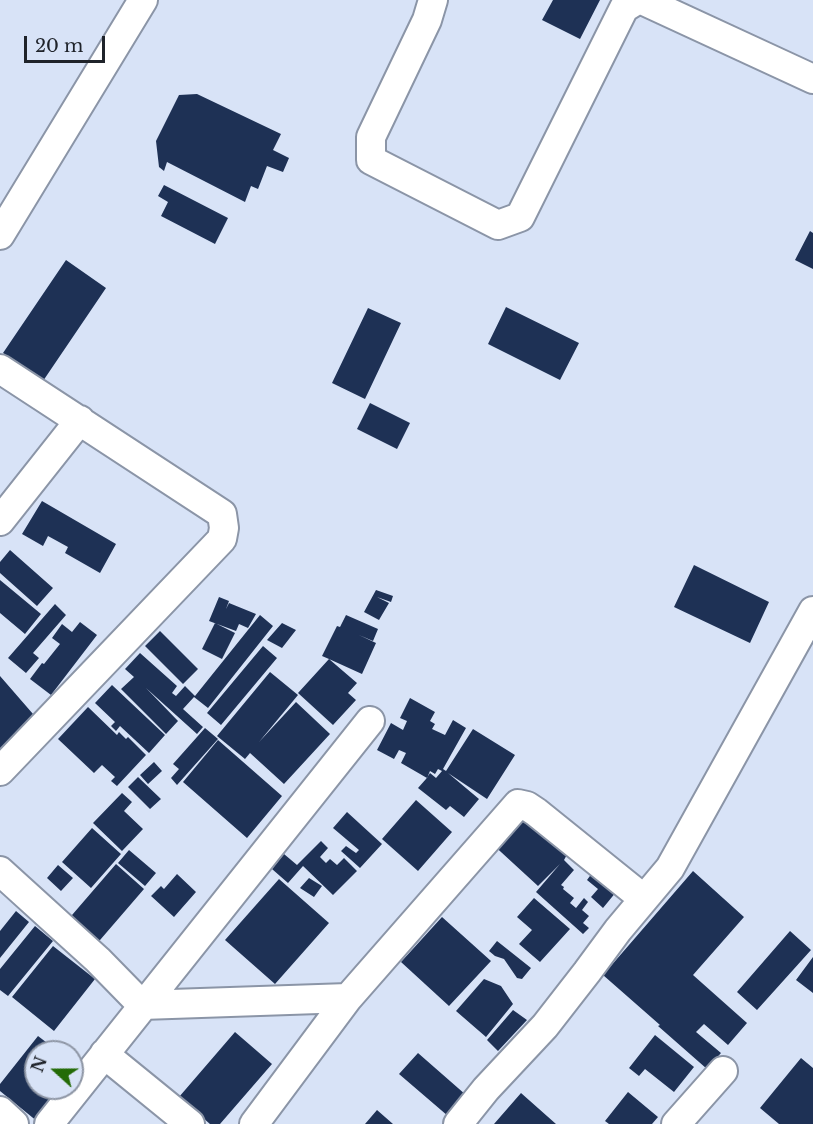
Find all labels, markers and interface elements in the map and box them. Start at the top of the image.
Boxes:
scale bar [27,24,108,62]
text: 20 m [35,35,83,57]
north arrow [24,1040,84,1100]
text: N [27,1054,51,1075]

